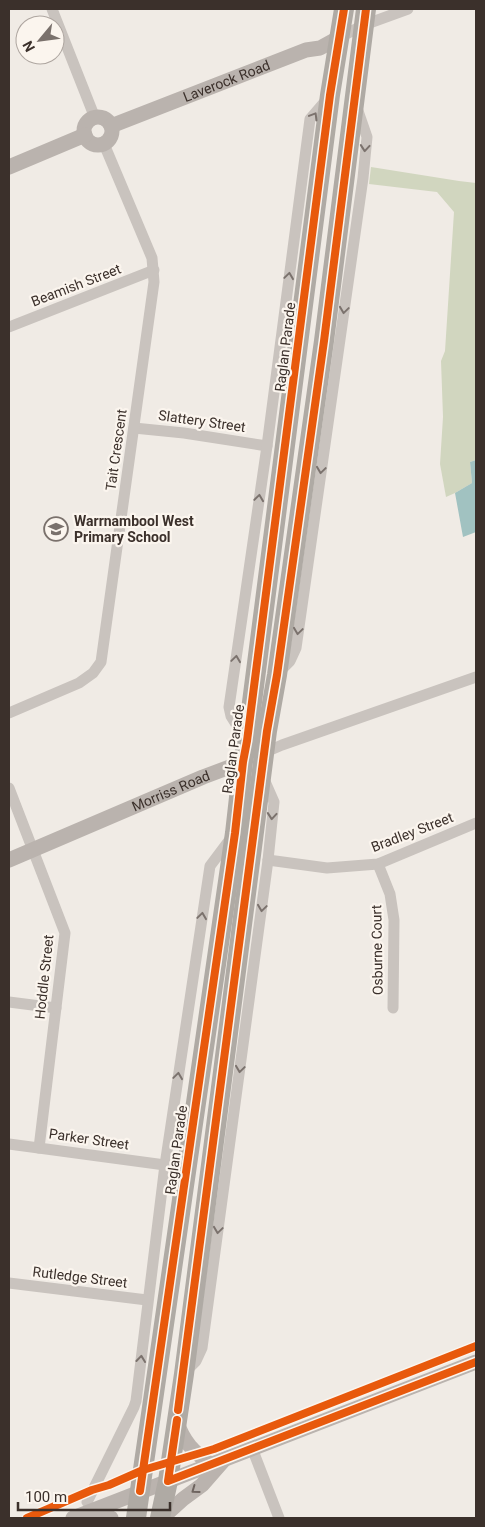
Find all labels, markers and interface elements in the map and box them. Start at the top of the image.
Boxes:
north arrow [15,15,65,65]
text: N [19,38,38,55]
street label: Laverock Road [181,57,272,105]
one-way arrow [308,113,318,122]
one-way arrow [360,145,371,153]
street label: Beamish Street [29,260,124,309]
one-way arrow [284,272,294,280]
street label: Raglan Parade [272,301,298,393]
one-way arrow [340,305,350,314]
street label: Slattery Street [157,407,247,435]
street label: Tait Crescent [102,408,130,492]
one-way arrow [317,466,327,475]
one-way arrow [254,493,264,502]
place label: Warrnambool West Primary School [74,513,194,545]
school or university icon: Warrnambool West Primary School [43,516,69,542]
one-way arrow [293,628,304,636]
one-way arrow [230,654,241,662]
street label: Raglan Parade [219,703,247,795]
street label: Morriss Road [129,767,212,814]
street label: Bradley Street [369,809,456,855]
one-way arrow [267,812,278,820]
street label: Osburne Court [368,904,386,995]
one-way arrow [257,905,268,913]
one-way arrow [197,911,207,920]
street label: Hoddle Street [32,933,56,1020]
one-way arrow [235,1066,246,1074]
one-way arrow [173,1072,183,1081]
street label: Raglan Parade [162,1104,190,1196]
street label: Parker Street [48,1125,130,1153]
one-way arrow [213,1227,224,1235]
street label: Rutledge Street [32,1263,129,1291]
one-way arrow [135,1354,146,1362]
scale bar [18,1480,170,1512]
one-way arrow [191,1484,201,1493]
text: 100 m [25,1488,67,1506]

